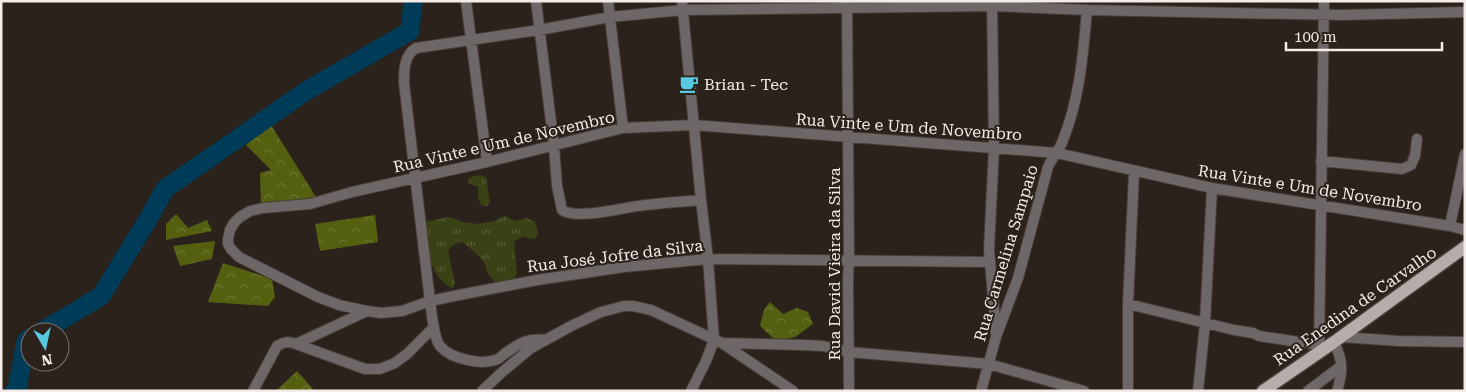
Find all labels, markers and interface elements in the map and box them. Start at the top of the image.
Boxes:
scale bar [1286,20,1442,52]
text: 100 m [1294,28,1337,46]
cafe icon: Brian - Tec [678,73,700,95]
place label: Brian - Tec [704,75,788,94]
street label: Rua Vinte e Um de Novembro [391,107,617,177]
street label: Rua Vinte e Um de Novembro [795,110,1023,144]
street label: Rua Vinte e Um de Novembro [1197,161,1424,215]
street label: Rua Carmelina Sampaio [970,162,1042,344]
street label: Rua David Vieira da Silva [825,167,844,360]
street label: Rua José Jofre da Silva [526,236,704,276]
street label: Rua Enedina de Carvalho [1270,242,1440,369]
north arrow [20,322,70,372]
text: N [40,351,54,369]

